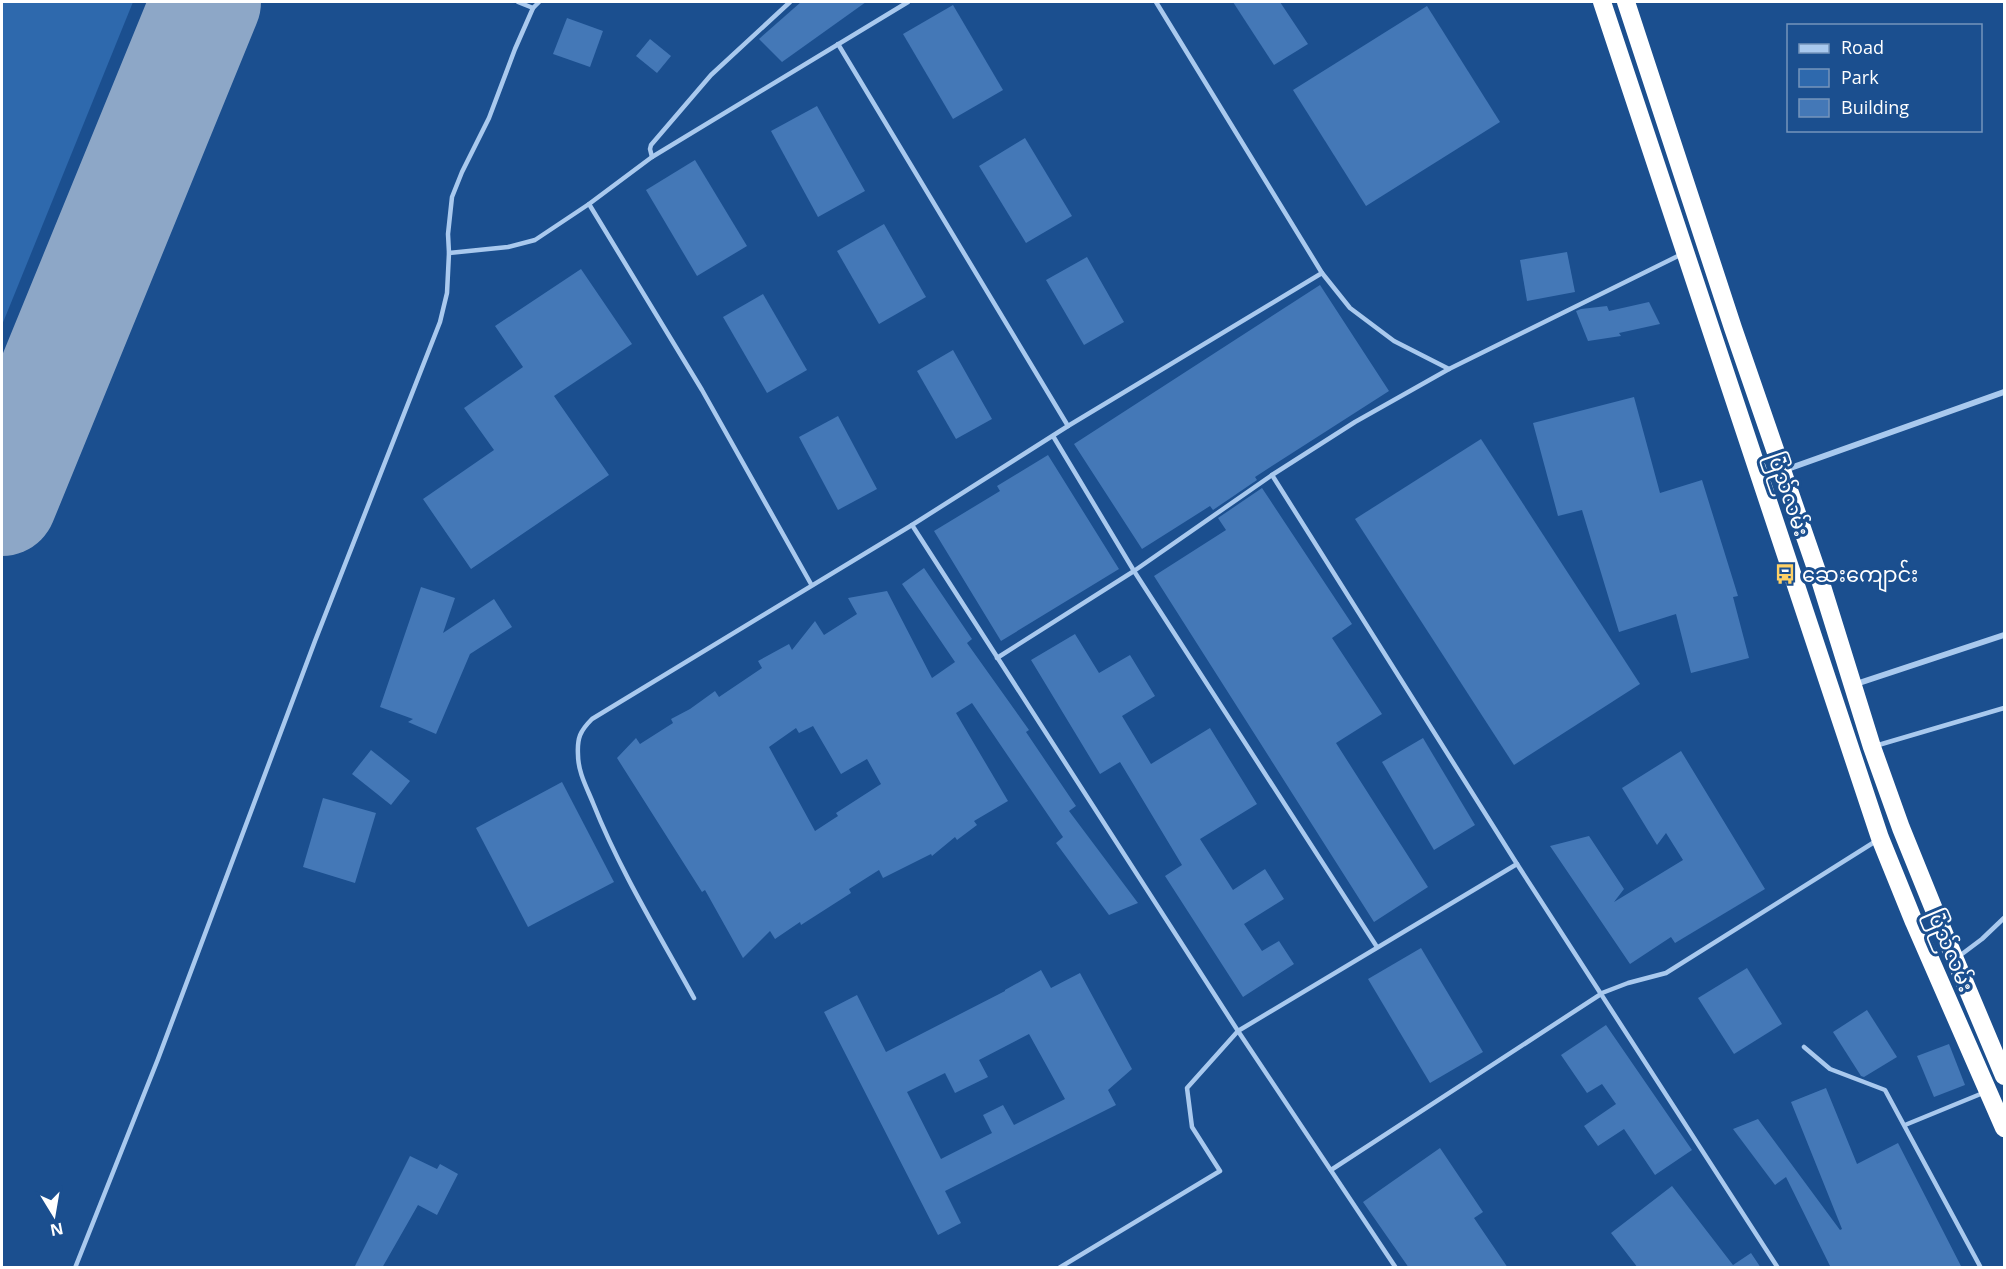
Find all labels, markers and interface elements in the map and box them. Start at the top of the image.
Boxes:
legend [1787,24,1982,132]
text: Road [1841,35,1884,59]
text: Park [1841,65,1879,89]
text: Building [1841,95,1909,119]
street label: ပြည်လမ်း [1758,448,1817,541]
place label: ဆေးကျောင်း [1802,559,1918,593]
bus stop icon: ဆေးကျောင်း [1773,562,1797,586]
street label: ပြည်လမ်း [1917,904,1982,997]
north arrow [24,1185,84,1245]
text: N [48,1218,65,1242]

